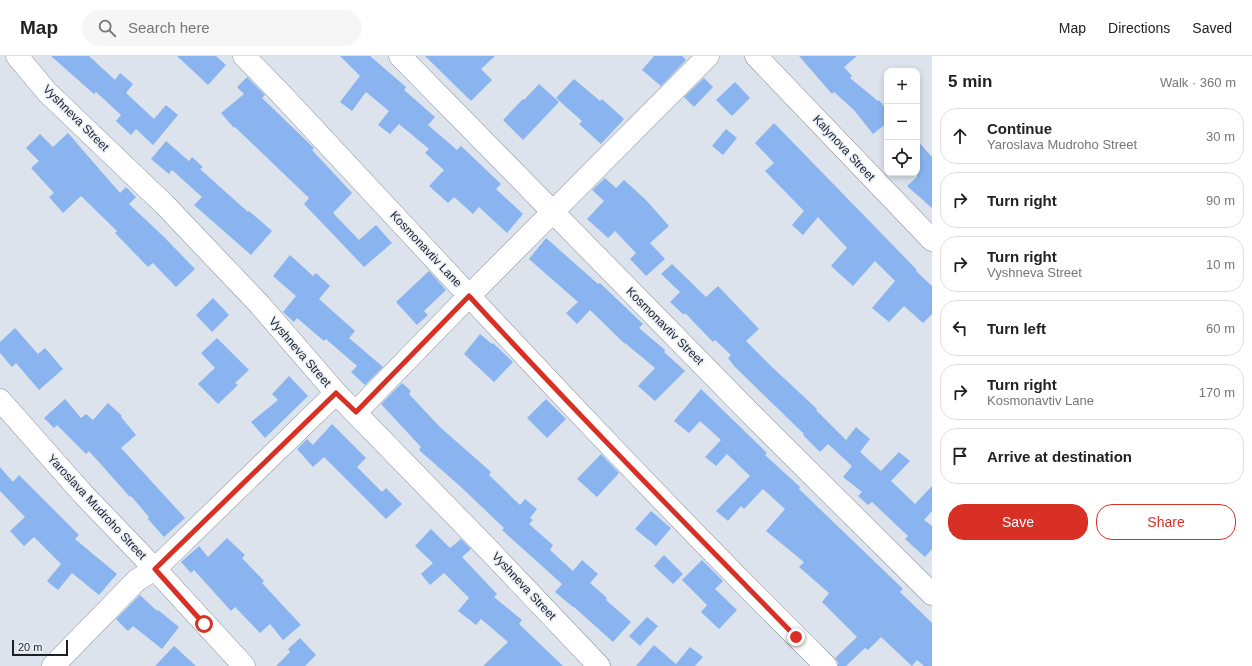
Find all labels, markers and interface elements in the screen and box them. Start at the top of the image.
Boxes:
search box [82,10,362,46]
text: Map [20,17,58,38]
icon: search [96,17,118,39]
text: Search here [128,19,210,36]
text: Map [1059,20,1086,36]
text: Directions [1108,20,1170,36]
text: Saved [1192,20,1232,36]
map controls [884,68,920,176]
button: + [884,68,920,104]
text: 5 min [948,72,992,91]
text: Walk · 360 m [1160,75,1236,90]
street label: Vyshneva Street [40,82,112,154]
button: − [884,104,920,140]
street label: Kalynova Street [810,112,878,184]
text: Continue [987,120,1052,137]
icon: ahead [949,125,971,147]
text: 30 m [1206,129,1235,144]
text: Yaroslava Mudroho Street [987,137,1137,152]
button: locate [884,140,920,176]
icon: right [949,189,971,211]
text: Turn right [987,192,1057,209]
text: 90 m [1206,193,1235,208]
street label: Kosmonavtiv Lane [387,208,465,290]
text: Turn right [987,248,1057,265]
icon: right [949,253,971,275]
text: 10 m [1206,257,1235,272]
text: Vyshneva Street [987,265,1082,280]
street label: Kosmonavtiv Street [623,284,707,368]
street label: Vyshneva Street [266,314,334,390]
icon: left [949,317,971,339]
text: Turn left [987,320,1046,337]
text: 60 m [1206,321,1235,336]
text: Turn right [987,376,1057,393]
icon: right [949,381,971,403]
text: 170 m [1199,385,1235,400]
text: Kosmonavtiv Lane [987,393,1094,408]
icon: arrive [949,445,971,467]
text: Arrive at destination [987,448,1132,465]
street label: Yaroslava Mudroho Street [45,452,150,563]
button: Save [948,504,1088,540]
button: Share [1096,504,1236,540]
street label: Vyshneva Street [489,549,559,623]
route start [195,615,213,633]
route end [787,628,805,646]
scale bar [12,638,68,657]
text: 20 m [18,641,42,653]

